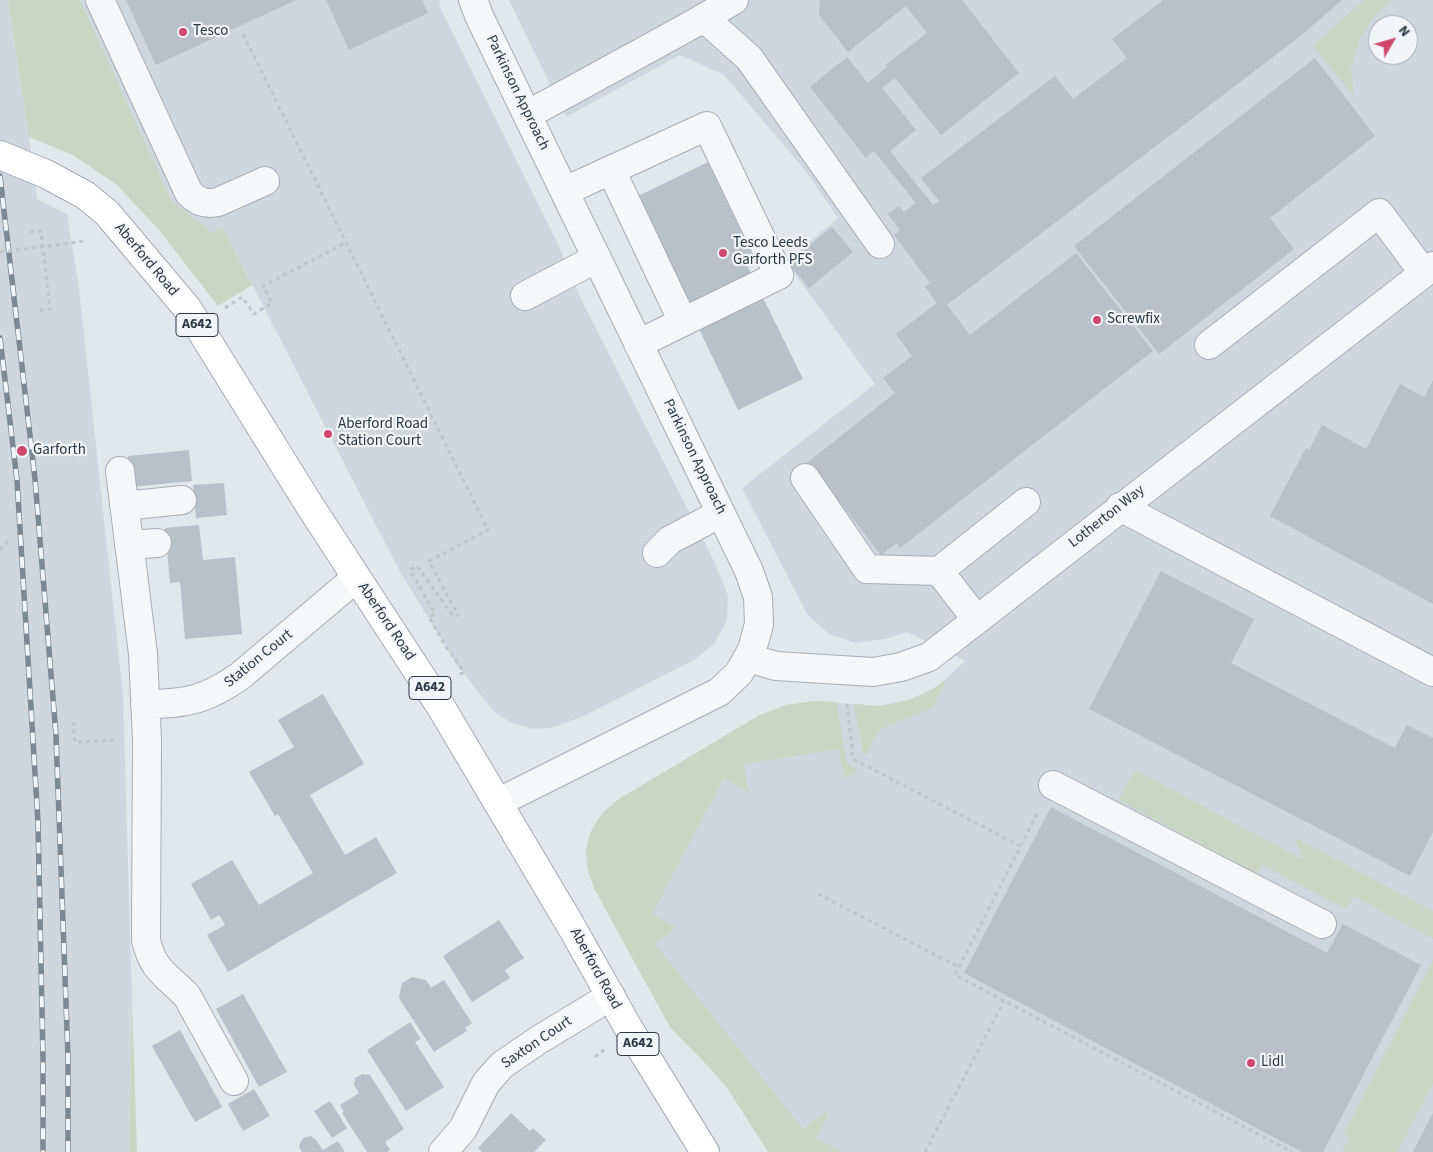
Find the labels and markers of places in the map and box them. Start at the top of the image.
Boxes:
place label: Tesco [193,23,228,41]
marker: Tesco [177,26,189,38]
place label: Tesco Leeds Garforth PFS [733,235,812,270]
marker: Tesco Leeds Garforth PFS [717,247,729,259]
place label: Screwfix [1107,311,1160,329]
marker: Screwfix [1091,314,1103,326]
place label: Aberford Road Station Court [338,416,428,451]
marker: Aberford Road Station Court [322,428,334,440]
place label: Garforth [33,442,86,460]
marker: Garforth [15,444,29,458]
place label: Lidl [1261,1054,1284,1072]
marker: Lidl [1245,1057,1257,1069]

